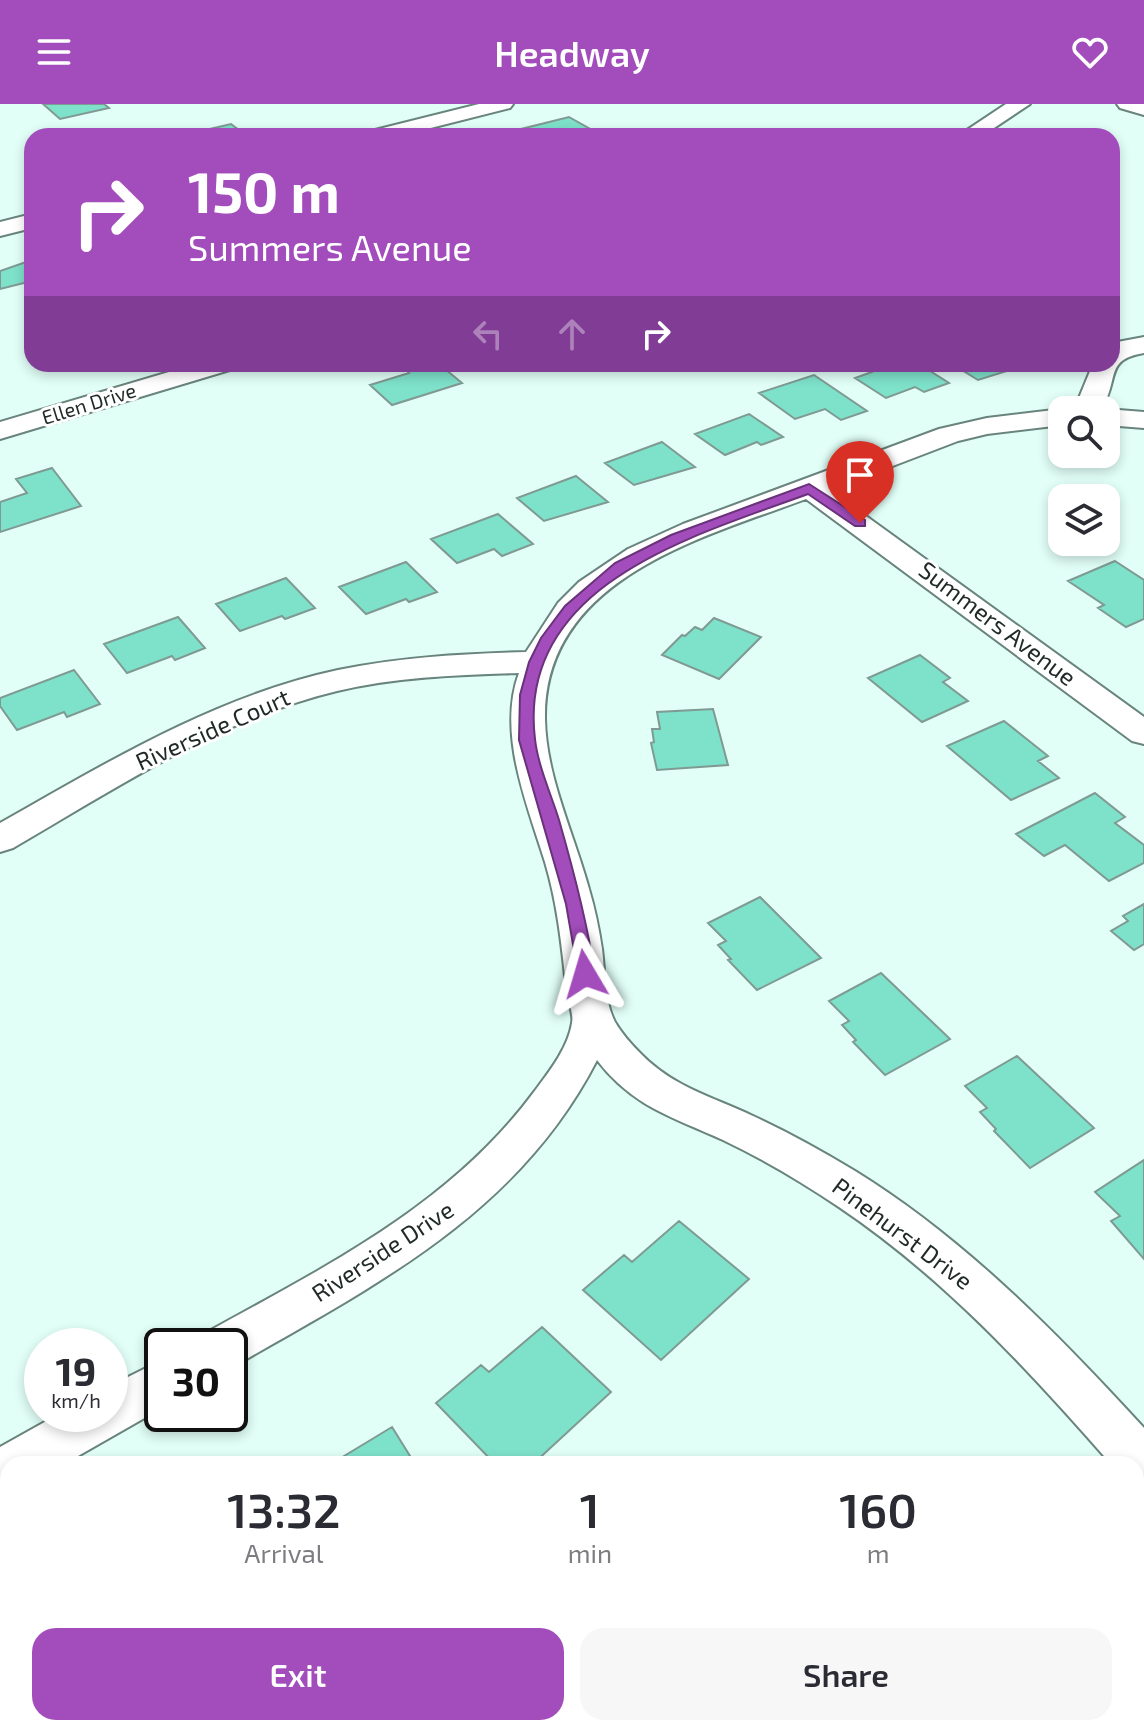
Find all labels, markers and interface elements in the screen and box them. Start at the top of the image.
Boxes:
icon: menu [32,30,76,74]
icon: heart [1068,30,1112,74]
text: Headway [494,31,650,74]
text: 150 m [188,157,340,224]
icon: right [56,160,160,264]
text: Summers Avenue [188,225,472,268]
icon: left [466,312,510,356]
icon: ahead [550,312,594,356]
icon: right [634,312,678,356]
street label: Ellen Drive [39,377,139,429]
map controls [1048,396,1120,556]
button: search [1048,396,1120,468]
pin [826,441,894,523]
icon: arrive [838,453,882,497]
button: layers [1048,484,1120,556]
street label: Summers Avenue [914,554,1082,691]
street label: Riverside Court [131,682,294,776]
position arrow [543,932,627,1016]
street label: Pinehurst Drive [827,1171,979,1295]
street label: Riverside Drive [306,1194,458,1307]
speed limit sign: 30 [144,1328,248,1432]
text: 19 [56,1346,96,1394]
text: km/h [51,1388,101,1412]
text: 13:32 [227,1480,341,1538]
text: 1 [580,1480,600,1538]
text: 160 [839,1480,917,1538]
text: Arrival [244,1537,323,1568]
text: min [568,1537,612,1568]
text: m [867,1537,889,1568]
button: Exit [32,1628,564,1720]
button: Share [580,1628,1112,1720]

